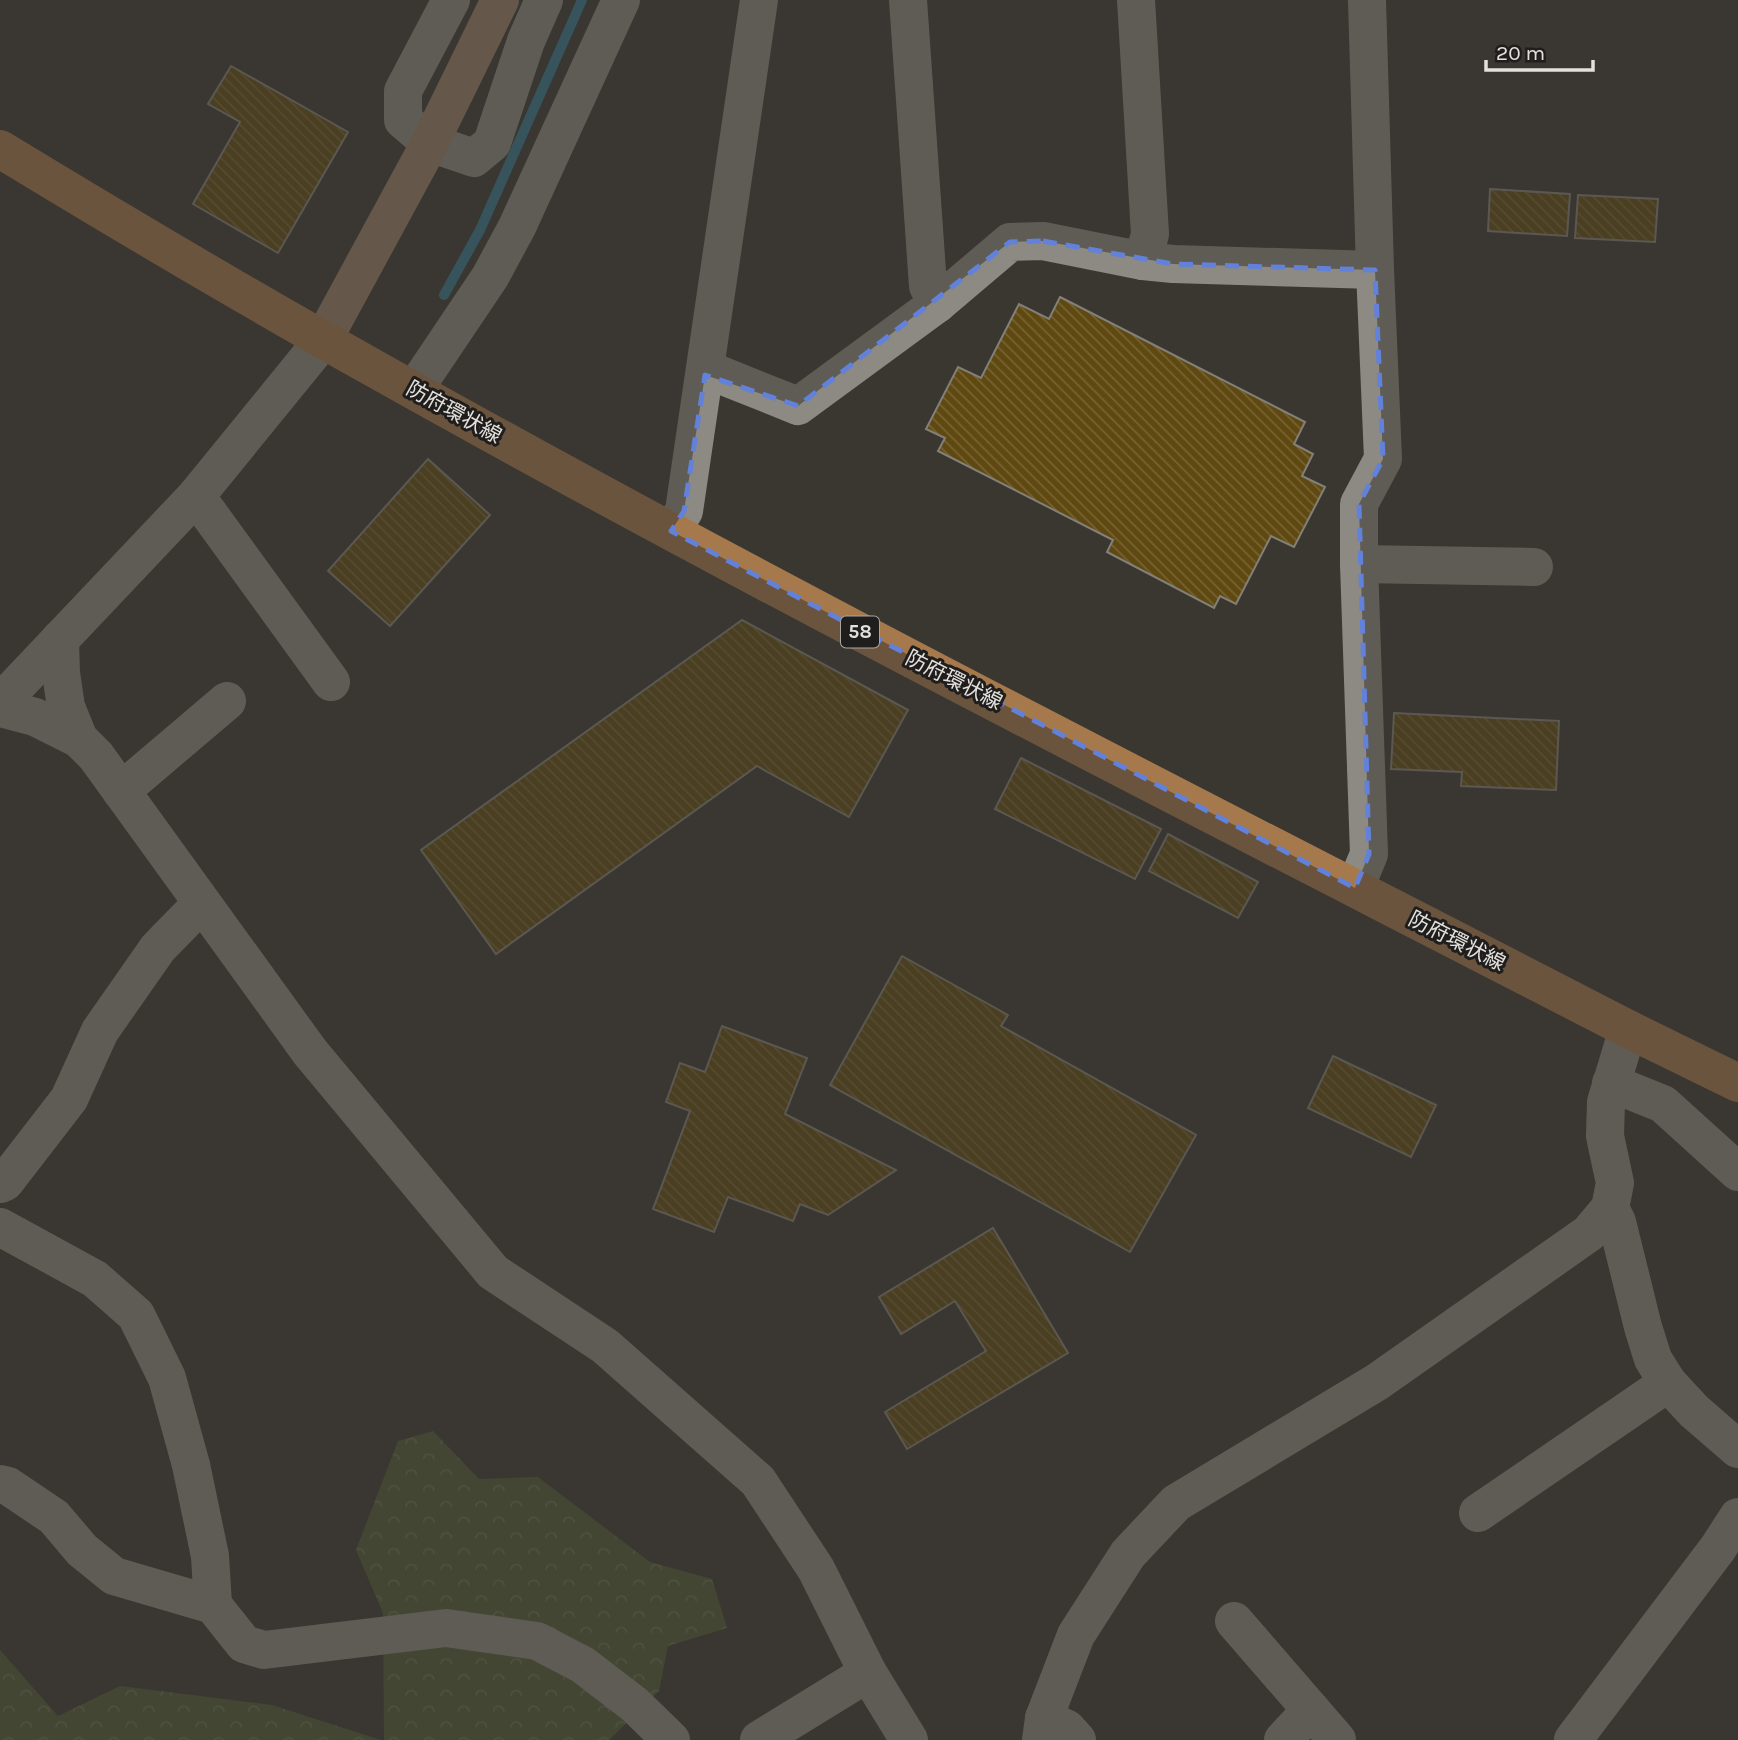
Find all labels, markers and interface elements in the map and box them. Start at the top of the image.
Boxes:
scale bar [1486,28,1593,72]
text: 20 m [1496,41,1545,65]
street label: 防府環状線 [402,376,506,448]
road number: 58 [841,617,879,648]
street label: 防府環状線 [902,645,1006,715]
street label: 防府環状線 [1405,906,1509,976]

